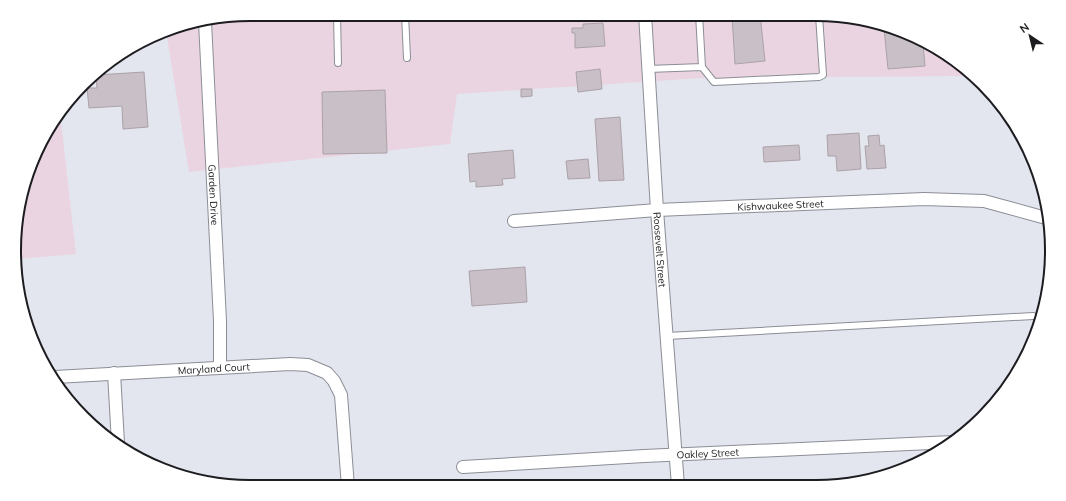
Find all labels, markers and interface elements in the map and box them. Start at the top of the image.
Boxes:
north arrow [1010,16,1050,56]
text: N [1017,20,1032,36]
street label: Garden Drive [205,164,221,226]
street label: Kishwaukee Street [737,197,824,214]
street label: Roosevelt Street [650,211,669,288]
street label: Maryland Court [177,360,251,377]
street label: Oakley Street [676,446,740,462]

